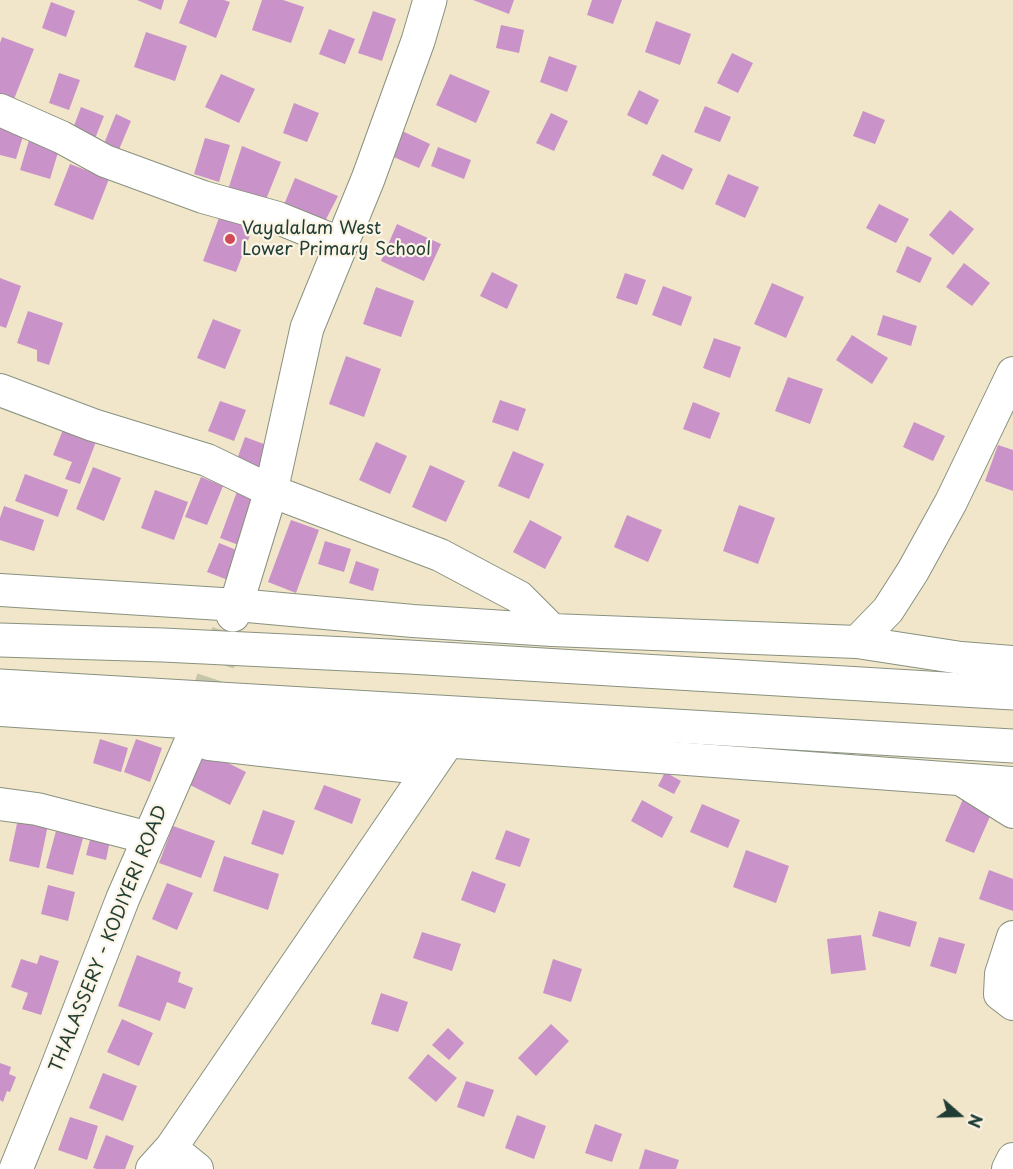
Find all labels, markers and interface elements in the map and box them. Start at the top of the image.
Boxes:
place label: Vayalalam West Lower Primary School [242,218,431,260]
marker: Vayalalam West Lower Primary School [223,232,237,246]
street label: THALASSERY - KODIYERI ROAD [45,802,173,1076]
north arrow [929,1085,989,1145]
text: N [962,1111,989,1131]

